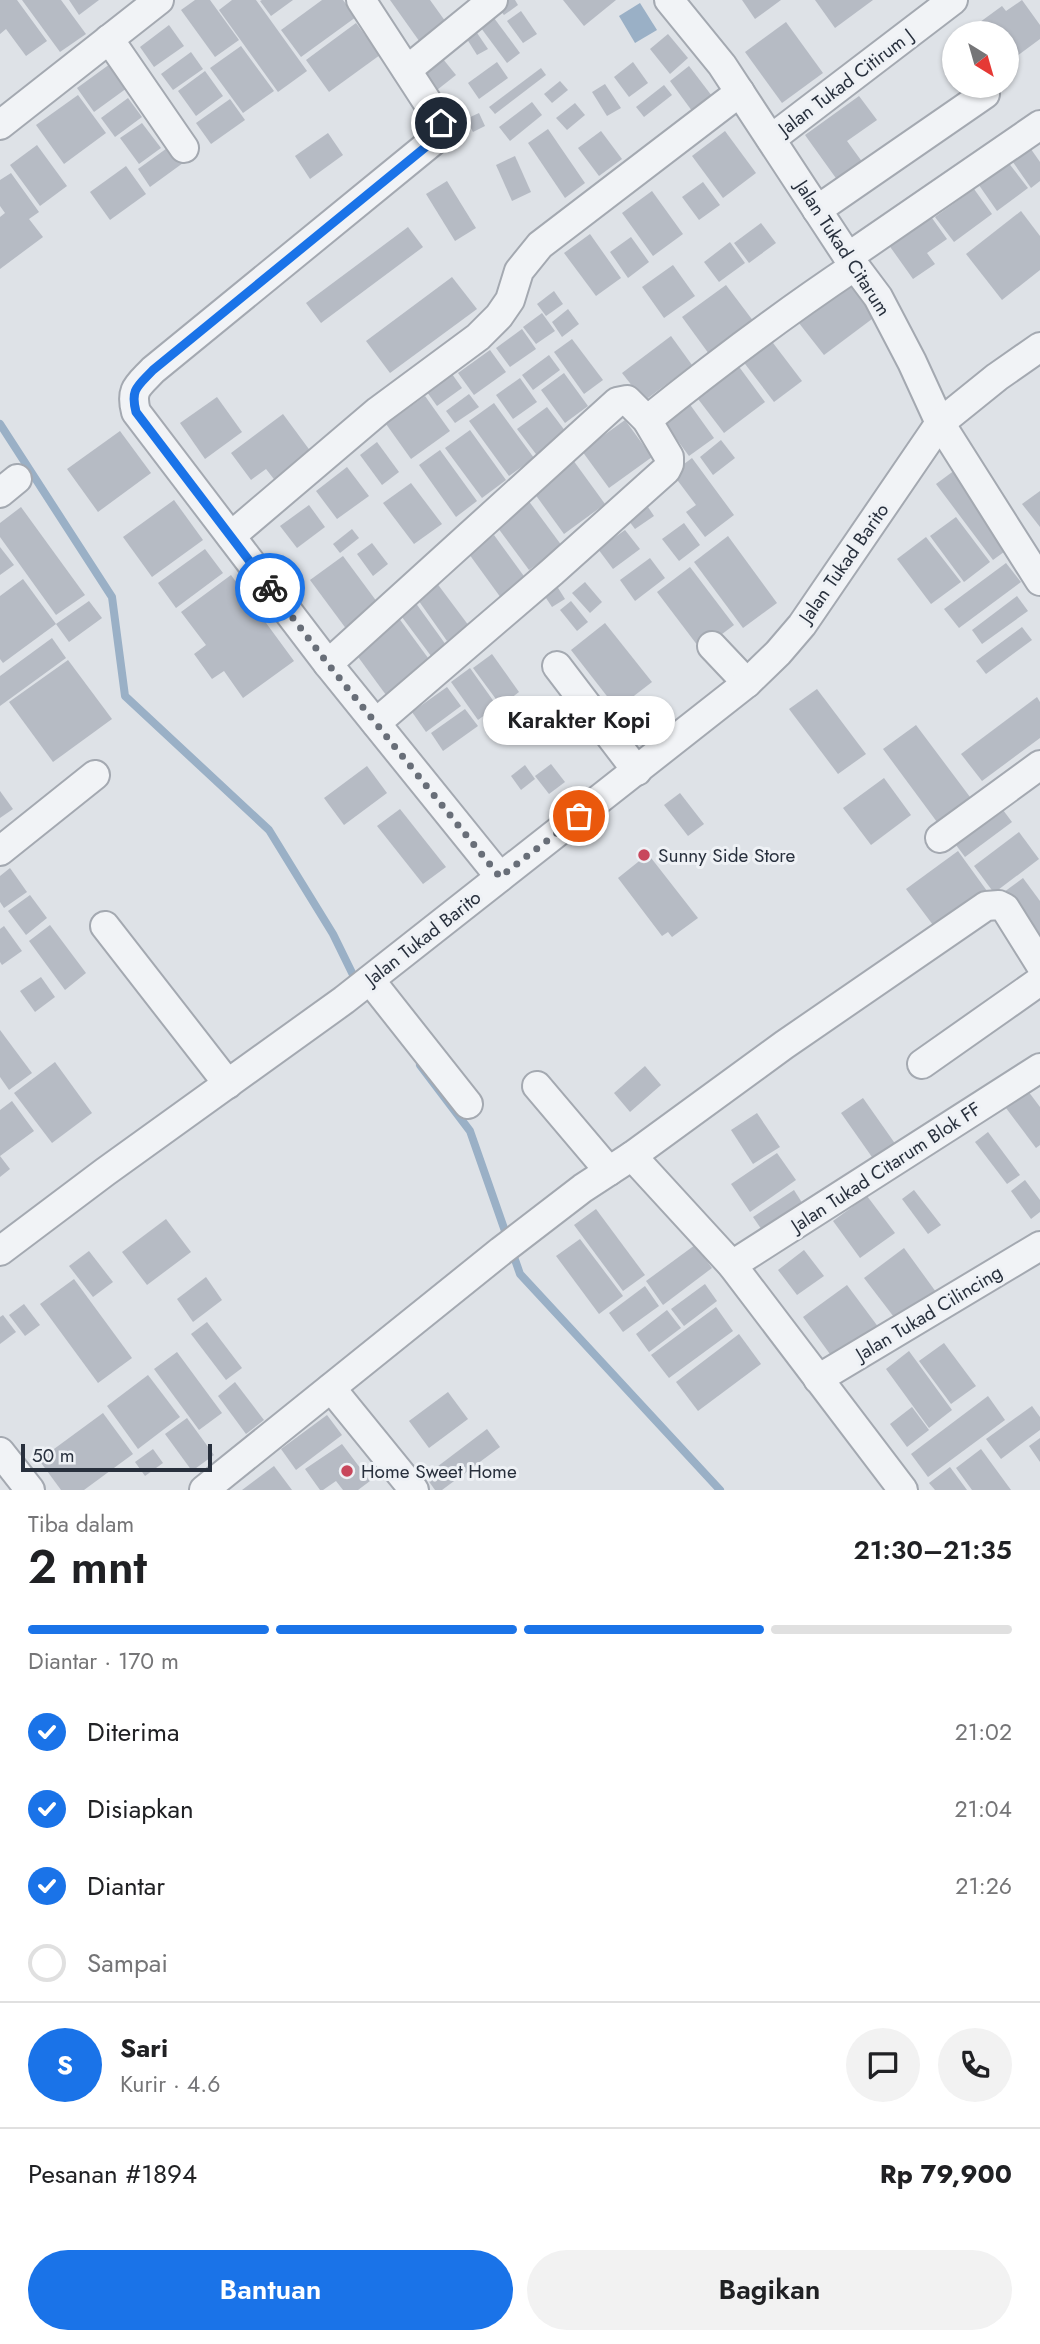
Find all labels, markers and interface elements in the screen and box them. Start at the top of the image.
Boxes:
north arrow [942,21,1018,98]
map controls [942,21,1019,98]
street label: Jalan Tukad Citirum J [770,22,919,144]
pin [411,93,471,153]
icon: home [422,104,460,142]
street label: Jalan Tukad Citarum [787,172,897,321]
street label: Jalan Tukad Barito [791,498,895,631]
courier [235,553,305,623]
icon: bike [251,569,289,607]
callout: Karakter Kopi [483,697,675,746]
text: Karakter Kopi [507,703,651,737]
pin [549,786,609,846]
icon: bag [560,797,598,835]
place label: Sunny Side Store [658,842,796,869]
marker: Sunny Side Store [636,847,652,863]
street label: Jalan Tukad Barito [357,884,487,994]
street label: Jalan Tukad Citarum Blok FF [783,1095,986,1240]
street label: Jalan Tukad Cilincing [848,1259,1007,1369]
scale bar [21,1441,212,1473]
text: 50 m [32,1442,75,1469]
place label: Home Sweet Home [361,1458,517,1485]
marker: Home Sweet Home [339,1463,355,1479]
text: Tiba dalam [28,1507,134,1541]
text: 21:30–21:35 [853,1531,1012,1569]
text: 2 mnt [28,1534,147,1600]
text: Diantar · 170 m [28,1644,179,1678]
icon: check [28,1713,66,1751]
text: Diterima [87,1713,180,1751]
text: 21:02 [955,1715,1012,1749]
icon: check [28,1790,66,1828]
text: Disiapkan [87,1790,194,1828]
text: 21:04 [954,1792,1012,1826]
icon: check [28,1867,66,1905]
text: Diantar [87,1867,165,1905]
text: 21:26 [955,1869,1012,1903]
text: Sampai [87,1944,168,1982]
button: chat [846,2028,920,2102]
button: phone [938,2028,1012,2102]
text: Sari [120,2029,168,2067]
text: S [57,2046,73,2084]
text: Kurir · 4.6 [120,2067,220,2101]
text: Pesanan #1894 [28,2155,197,2193]
text: Rp 79,900 [880,2155,1012,2193]
button: Bantuan [28,2250,513,2330]
button: Bagikan [527,2250,1012,2330]

